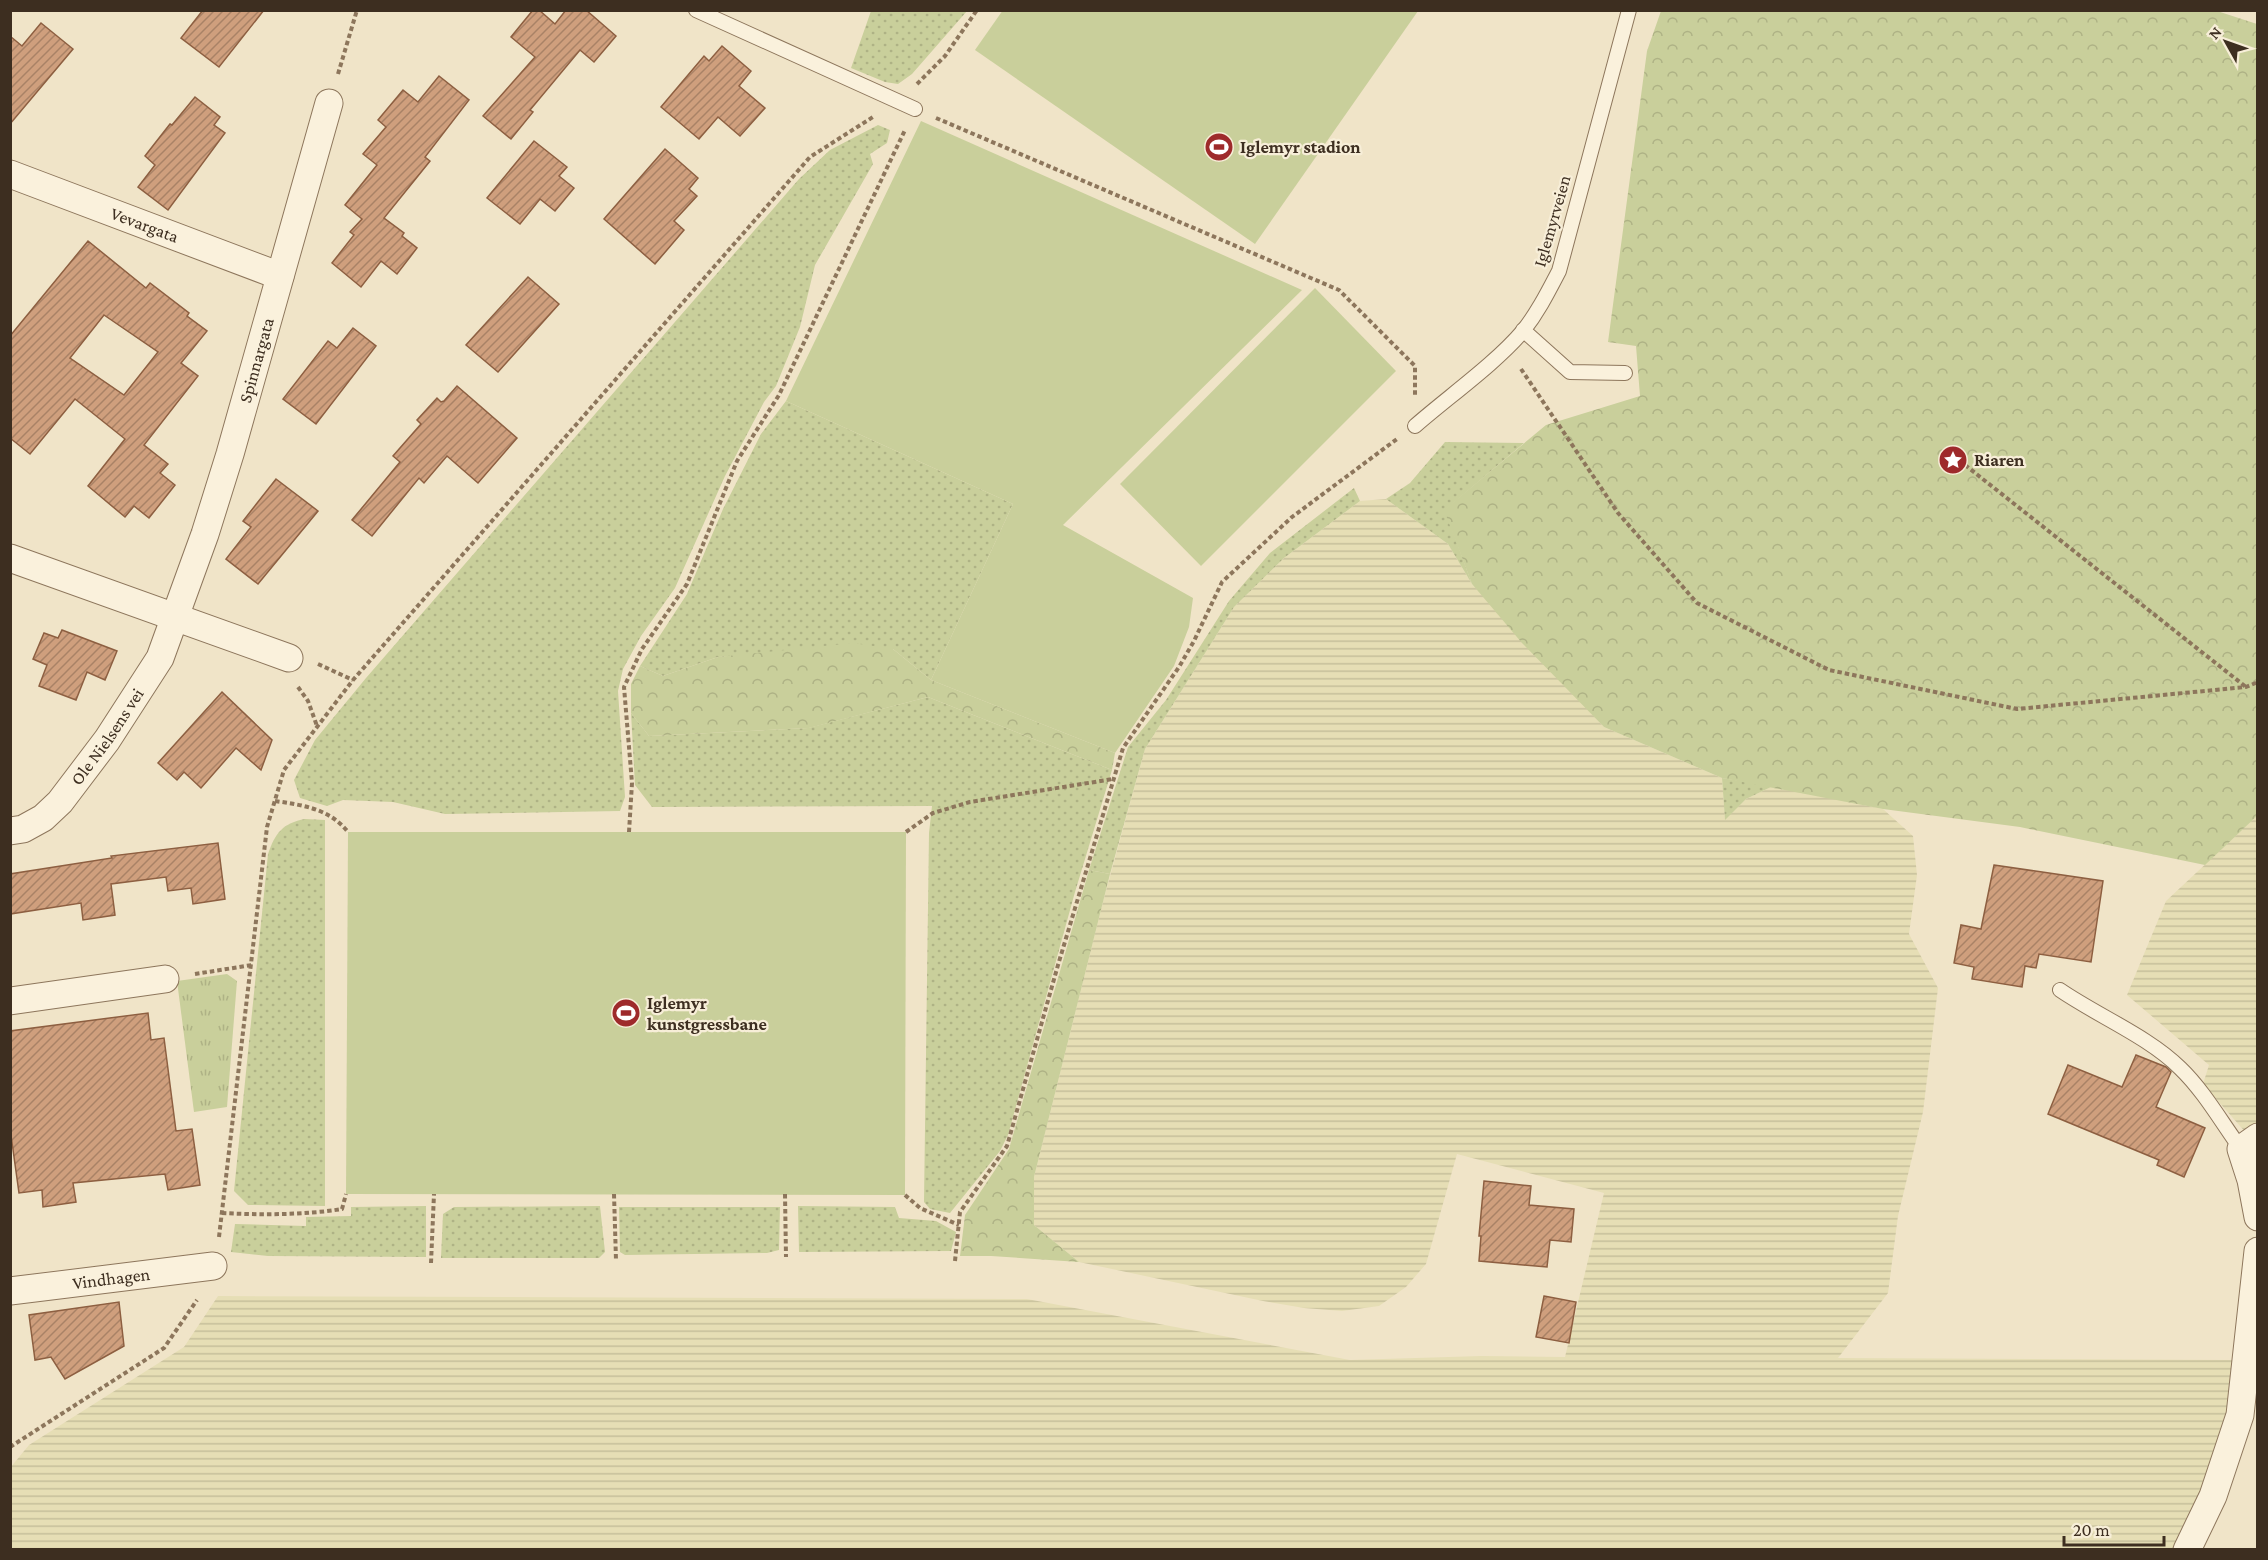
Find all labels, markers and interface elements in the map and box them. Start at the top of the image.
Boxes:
north arrow [2196,12,2256,72]
text: N [2205,23,2225,42]
sports icon: Iglemyr stadion [1203,131,1235,163]
place label: Iglemyr stadion [1240,137,1361,157]
street label: Iglemyrveien [1529,173,1575,269]
street label: Vevargata [108,203,182,247]
street label: Spinnargata [235,315,278,405]
place icon: Riaren [1937,444,1969,476]
place label: Riaren [1974,450,2025,470]
street label: Ole Nielsens vei [67,684,148,789]
place label: Iglemyr kunstgressbane [647,993,767,1034]
sports icon: Iglemyr kunstgressbane [610,997,642,1029]
street label: Vindhagen [71,1264,152,1293]
scale bar [2064,1509,2164,1547]
text: 20 m [2073,1520,2110,1540]

